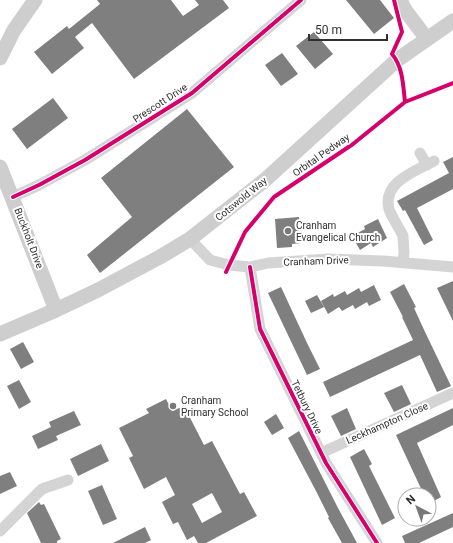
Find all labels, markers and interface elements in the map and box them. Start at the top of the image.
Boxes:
scale bar [309,16,387,42]
text: 50 m [315,23,342,37]
street label: Prescott Drive [131,81,189,125]
street label: Orbital Pedway [291,131,352,179]
street label: Cotswold Way [213,175,269,223]
street label: Buckholt Drive [12,206,46,270]
place label: Cranham Evangelical Church [296,220,380,243]
marker: Cranham Evangelical Church [283,226,293,236]
street label: Cranham Drive [283,254,349,268]
street label: Tetbury Drive [289,378,325,436]
place label: Cranham Primary School [181,395,249,418]
street label: Leckhampton Close [344,400,430,446]
marker: Cranham Primary School [168,401,178,411]
north arrow [397,487,437,527]
text: N [404,492,418,507]

